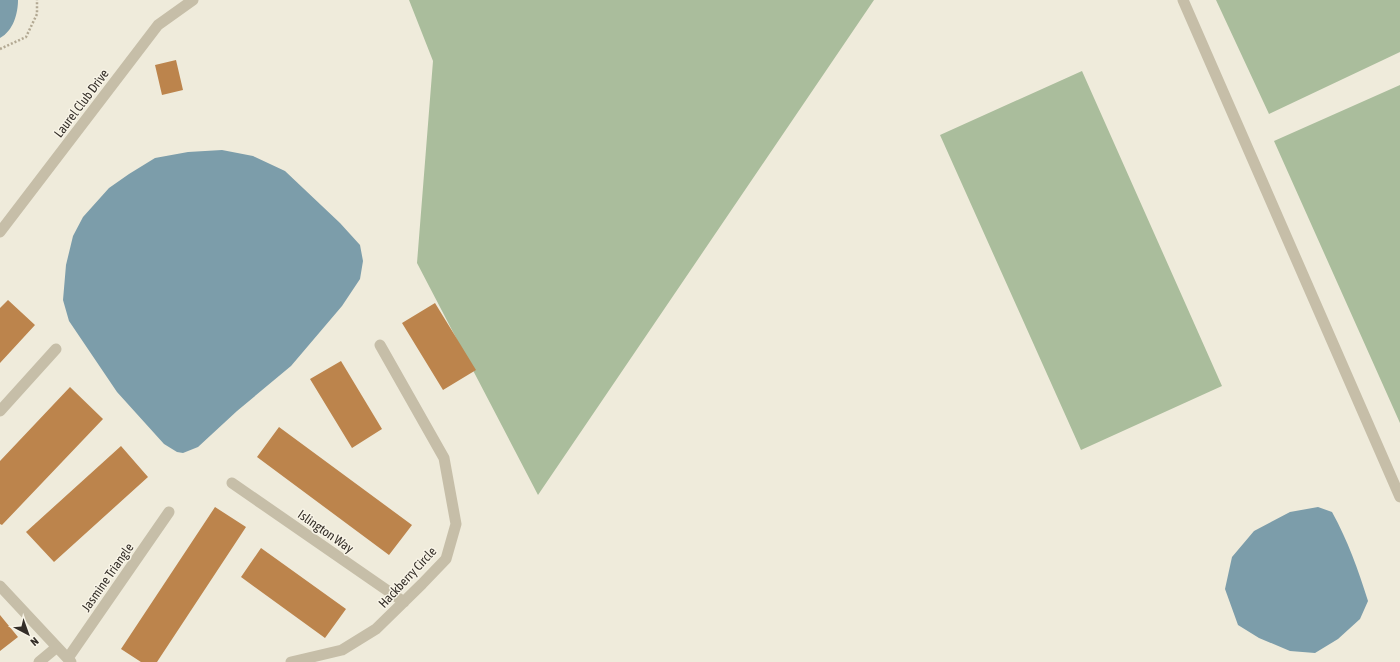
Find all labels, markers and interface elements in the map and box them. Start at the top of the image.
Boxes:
street label: Laurel Club Drive [51,66,112,140]
street label: Islington Way [295,507,357,556]
street label: Jasmine Triangle [78,540,137,614]
street label: Hackberry Circle [375,544,439,611]
north arrow [8,614,48,654]
text: N [28,635,41,648]

